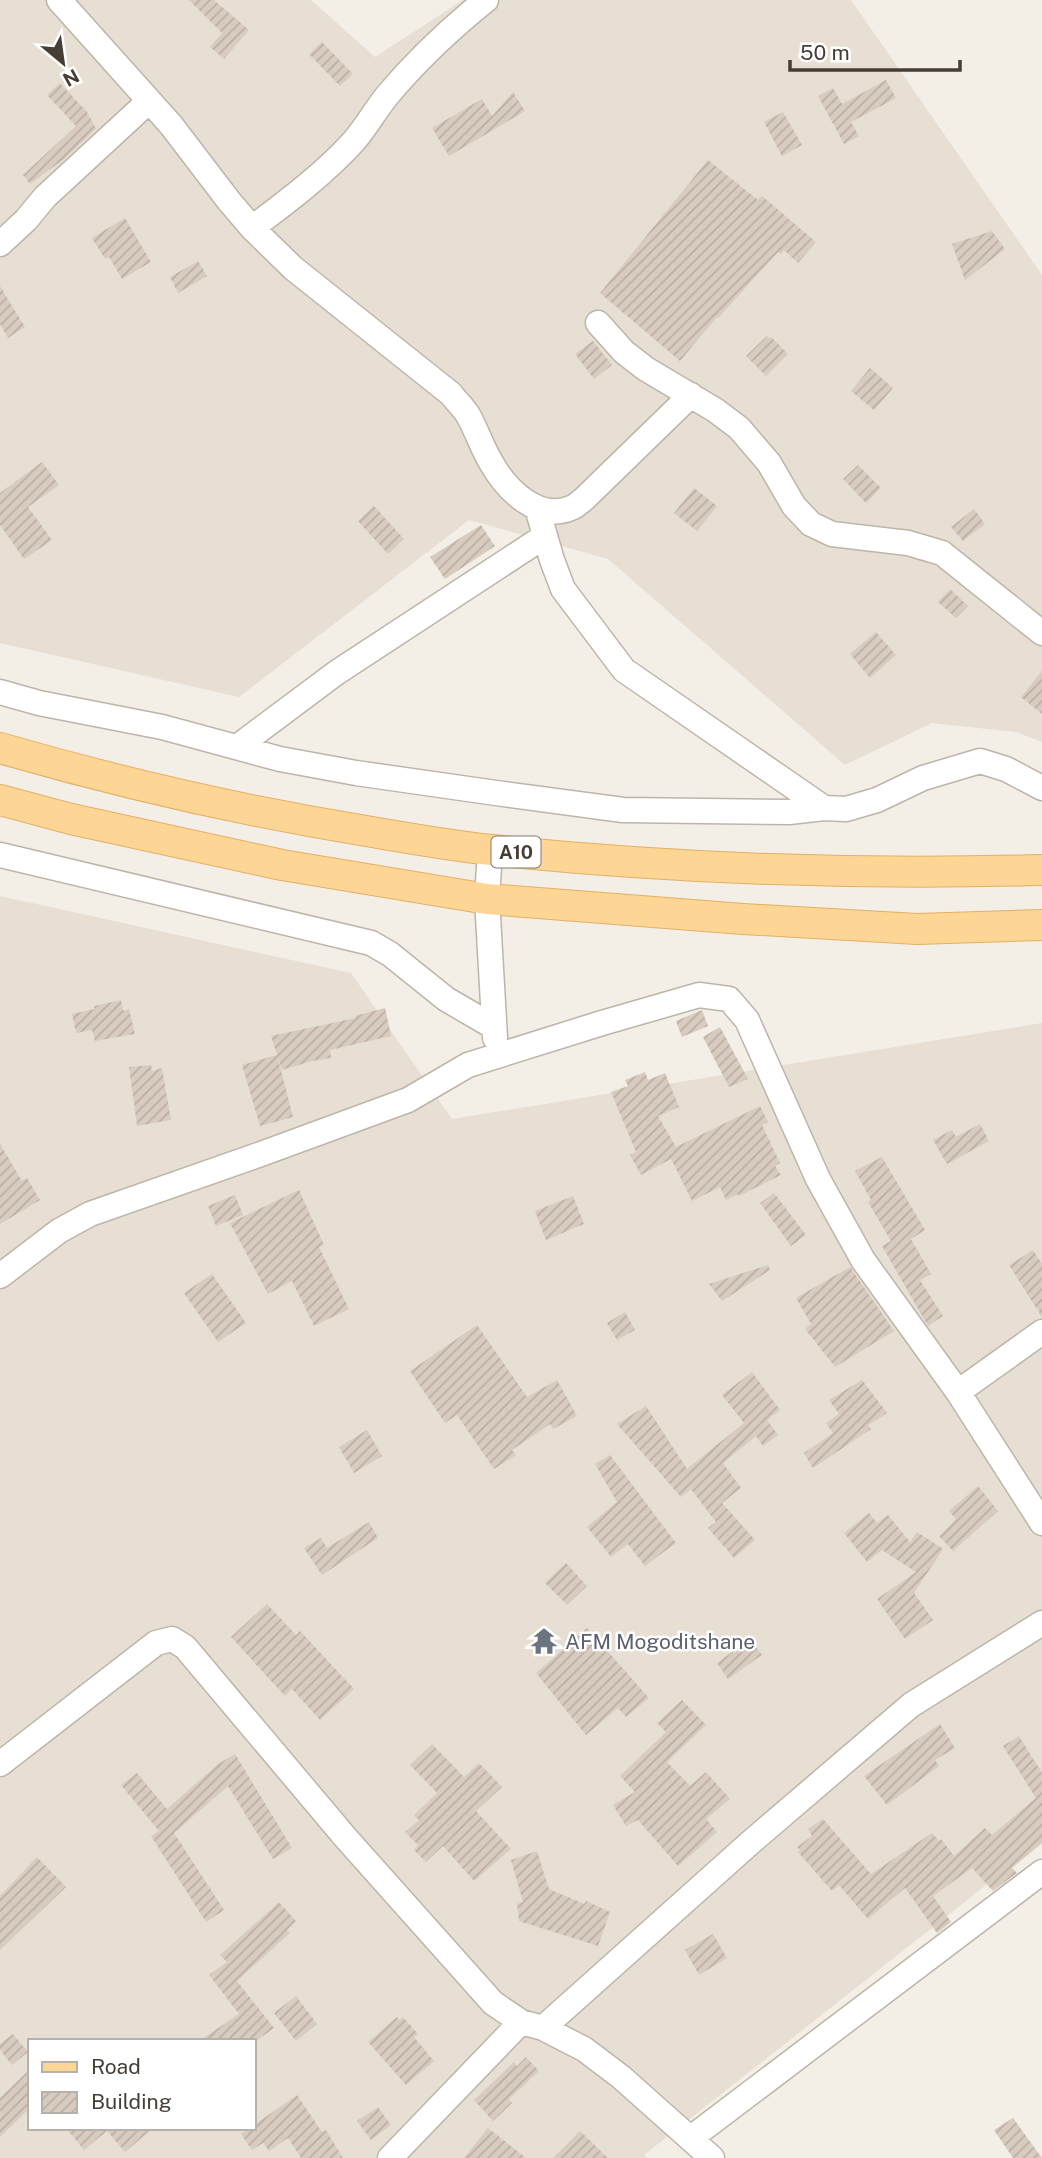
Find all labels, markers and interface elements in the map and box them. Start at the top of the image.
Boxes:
north arrow [28,28,98,98]
scale bar [790,28,960,72]
text: 50 m [800,40,850,65]
text: N [59,65,83,91]
road number: A10 [491,836,540,867]
temple icon: AFM Mogoditshane [529,1626,559,1656]
place label: AFM Mogoditshane [565,1629,755,1654]
legend [28,2039,256,2130]
text: Road [91,2054,141,2079]
text: Building [91,2089,172,2114]

